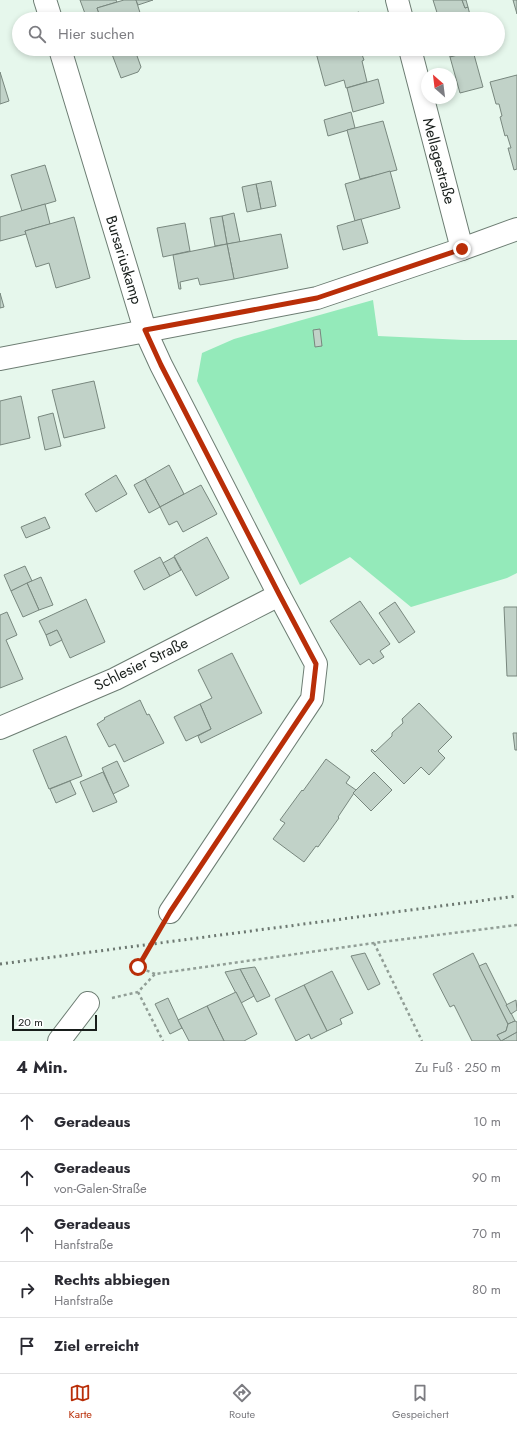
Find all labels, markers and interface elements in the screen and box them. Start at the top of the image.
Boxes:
search box [12,12,505,56]
icon: search [26,23,48,45]
text: Hier suchen [58,23,135,45]
north arrow [421,68,457,104]
street label: Mellagestraße [417,115,461,207]
street label: Bursariuskamp [100,213,148,307]
route end [453,240,471,258]
street label: Schlesier Straße [90,632,192,696]
route start [129,958,147,976]
scale bar [12,1013,97,1032]
text: 20 m [18,1014,43,1030]
text: 4 Min. [16,1055,68,1079]
text: Zu Fuß · 250 m [415,1058,501,1077]
icon: ahead [16,1111,38,1133]
text: Geradeaus [54,1111,130,1133]
text: 10 m [473,1112,501,1131]
text: Geradeaus [54,1157,130,1179]
icon: ahead [16,1167,38,1189]
text: 90 m [472,1168,501,1187]
text: von-Galen-Straße [54,1179,147,1198]
text: Geradeaus [54,1213,130,1235]
icon: ahead [16,1223,38,1245]
text: 70 m [472,1224,501,1243]
text: Hanfstraße [54,1235,113,1254]
text: Rechts abbiegen [54,1269,170,1291]
icon: right [16,1279,38,1301]
text: 80 m [472,1280,501,1299]
text: Hanfstraße [54,1291,113,1310]
icon: arrive [16,1335,38,1357]
text: Ziel erreicht [54,1335,139,1357]
tab: Karte [68,1382,92,1422]
tab: Route [229,1382,255,1422]
tab: Gespeichert [392,1382,449,1422]

